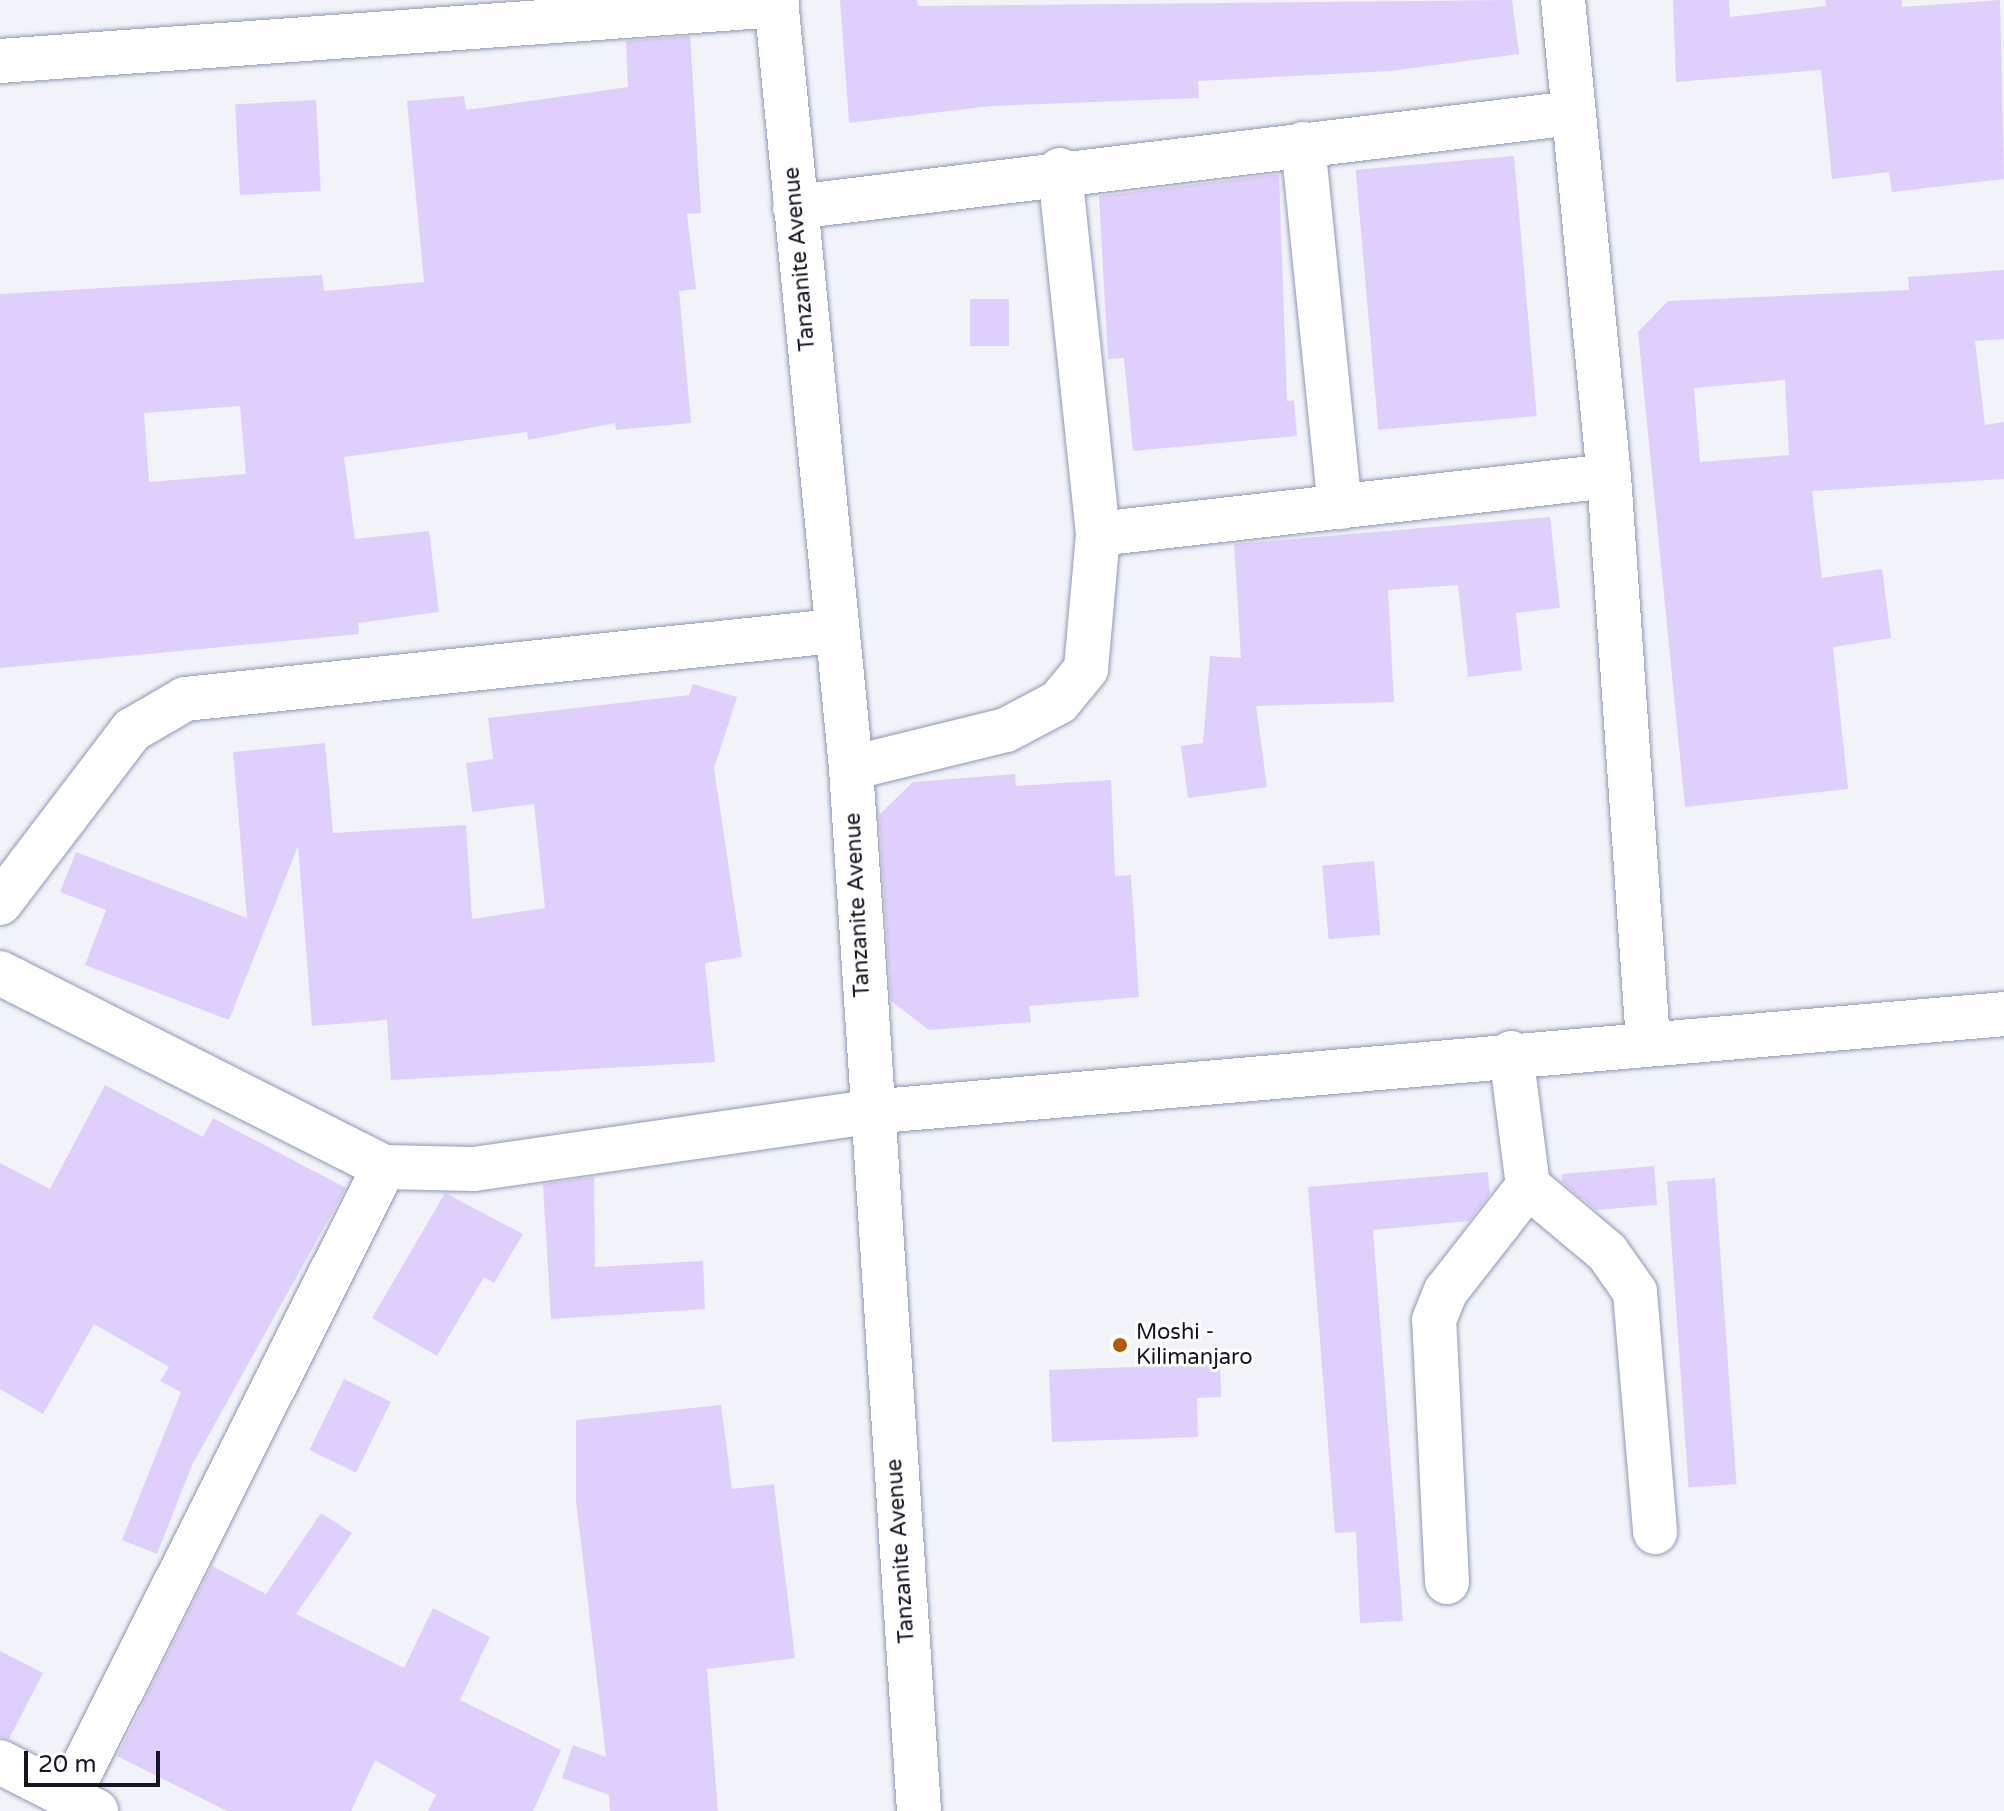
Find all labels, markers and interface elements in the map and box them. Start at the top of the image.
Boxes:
street label: Tanzanite Avenue [779,166,821,352]
street label: Tanzanite Avenue [840,812,876,998]
place label: Moshi - Kilimanjaro [1136,1319,1253,1370]
marker: Moshi - Kilimanjaro [1111,1336,1129,1354]
street label: Tanzanite Avenue [881,1458,921,1644]
scale bar [28,1735,164,1785]
text: 20 m [38,1750,96,1779]

